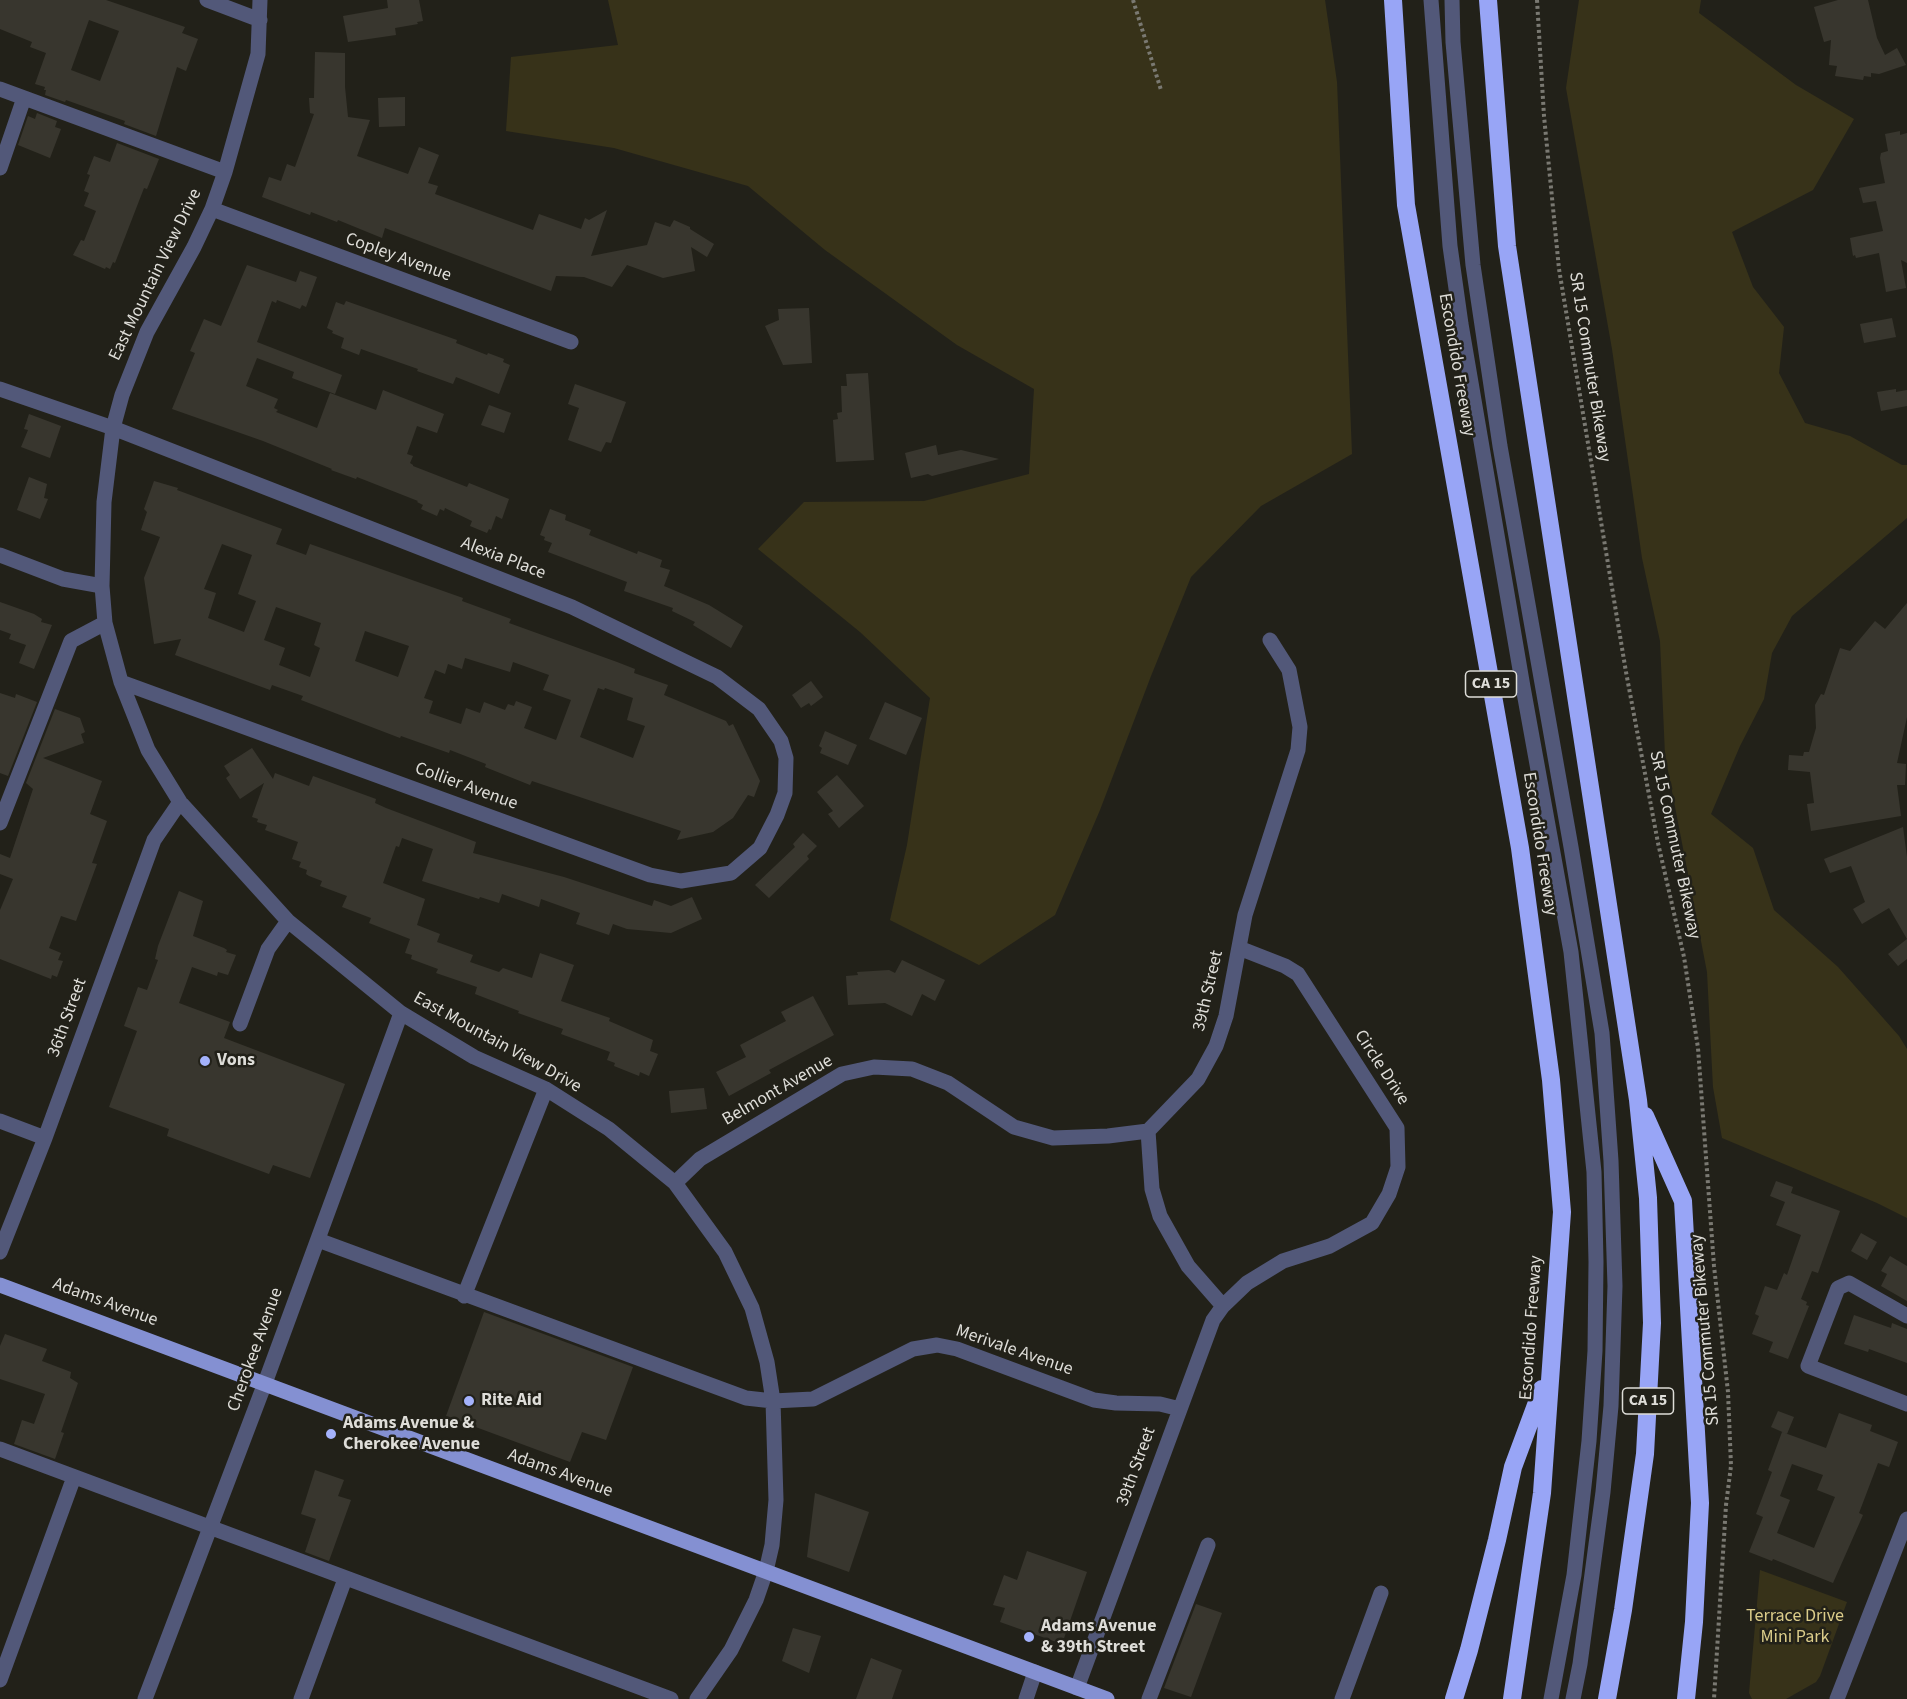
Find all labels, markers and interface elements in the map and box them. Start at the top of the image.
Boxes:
street label: East Mountain View Drive [105,185,207,365]
street label: Copley Avenue [342,229,454,287]
street label: SR 15 Commuter Bikeway [1563,270,1615,464]
street label: Escondido Freeway [1433,292,1479,438]
street label: Alexia Place [458,533,548,585]
road number: CA 15 [1466,671,1516,697]
street label: SR 15 Commuter Bikeway [1643,749,1705,941]
street label: Collier Avenue [412,758,520,816]
street label: Escondido Freeway [1517,771,1561,917]
street label: 39th Street [1189,948,1229,1034]
street label: 36th Street [44,976,92,1060]
street label: East Mountain View Drive [409,988,585,1098]
street label: Circle Drive [1349,1026,1413,1110]
place label: Vons [217,1050,255,1072]
street label: Belmont Avenue [719,1051,837,1131]
marker: Vons [198,1054,212,1068]
street label: SR 15 Commuter Bikeway [1687,1233,1725,1427]
street label: Escondido Freeway [1516,1255,1548,1401]
street label: Adams Avenue [49,1274,161,1332]
street label: Cherokee Avenue [224,1285,288,1415]
street label: Merivale Avenue [953,1321,1075,1381]
road number: CA 15 [1622,1388,1674,1414]
place label: Rite Aid [481,1390,542,1412]
marker: Rite Aid [462,1394,476,1408]
place label: Adams Avenue & Cherokee Avenue [343,1413,480,1456]
street label: 39th Street [1113,1425,1161,1509]
marker: Adams Avenue & Cherokee Avenue [324,1427,338,1441]
street label: Adams Avenue [504,1445,616,1503]
park label: Terrace Drive Mini Park [1746,1606,1844,1648]
place label: Adams Avenue & 39th Street [1041,1616,1157,1658]
marker: Adams Avenue & 39th Street [1022,1630,1036,1644]

